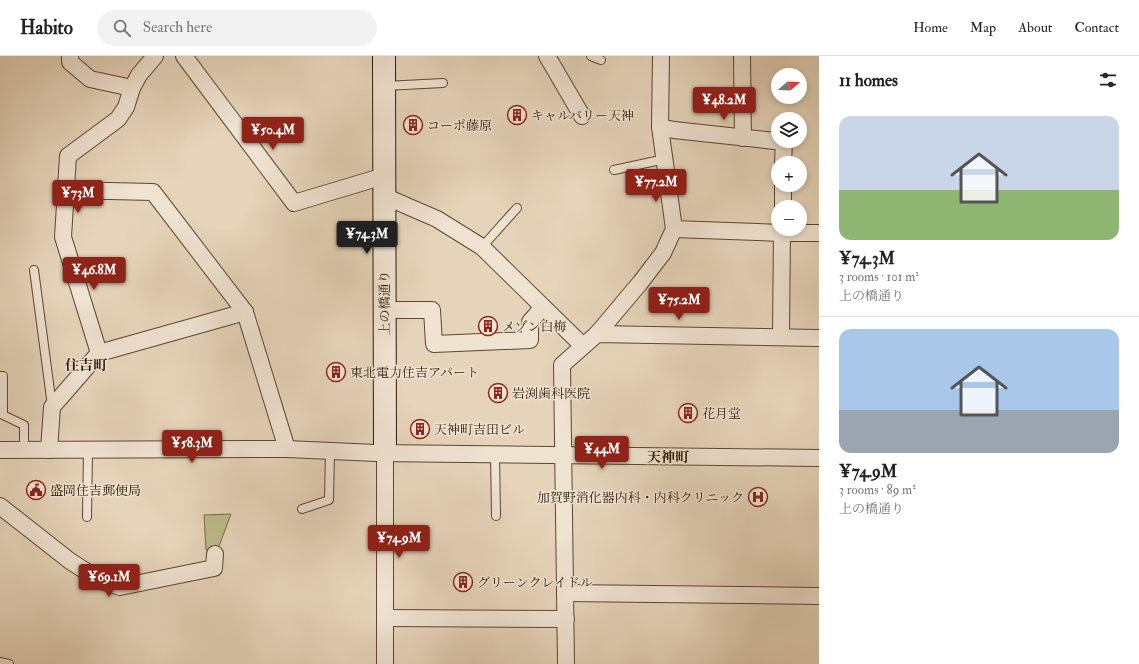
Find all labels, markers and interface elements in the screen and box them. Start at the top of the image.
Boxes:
search box [97,10,377,46]
text: Habito [20,16,73,40]
icon: search [111,17,133,39]
text: Search here [143,18,212,37]
text: Home [913,19,948,36]
text: Map [970,19,996,36]
text: About [1018,19,1052,36]
text: Contact [1074,19,1119,36]
north arrow [771,68,807,104]
map controls [771,68,807,236]
icon: filters [1097,69,1119,91]
text: 11 homes [839,70,898,91]
pin: ¥48.2M [691,87,757,121]
text: ¥48.2M [702,92,746,108]
building icon: キャルバリー天神 [506,104,528,126]
place label: キャルバリー天神 [531,108,634,124]
button: layers [771,112,807,148]
building icon: コーポ藤原 [402,114,424,136]
pin: ¥50.4M [240,117,306,151]
place label: コーポ藤原 [427,118,492,134]
text: ¥50.4M [251,122,295,138]
icon: home [943,142,1015,214]
button: + [771,156,807,192]
pin: ¥77.2M [623,169,689,203]
text: ¥77.2M [634,174,678,190]
pin: ¥73M [54,180,102,214]
text: ¥73M [61,185,95,201]
button: − [771,200,807,236]
pin: ¥74.3M [334,221,400,255]
text: ¥74.3M [346,226,388,242]
text: ¥74.3M [839,248,895,269]
pin: ¥46.8M [61,257,127,291]
text: ¥46.8M [72,262,116,278]
text: 3 rooms · 101 m² [839,269,919,285]
street label: 上の橋通り [377,270,393,336]
pin: ¥75.2M [646,287,712,321]
text: 上の橋通り [839,288,904,304]
text: ¥75.2M [658,292,700,308]
building icon: メゾン白梅 [477,315,499,337]
place label: メゾン白梅 [502,319,567,335]
icon: home [943,355,1015,427]
district label: 住吉町 [65,357,108,374]
building icon: 東北電力住吉アパート [325,361,347,383]
place label: 東北電力住吉アパート [350,365,479,381]
building icon: 岩渕歯科医院 [487,382,509,404]
place label: 岩渕歯科医院 [512,386,590,402]
building icon: 花月堂 [677,402,699,424]
place label: 花月堂 [702,406,741,422]
building icon: 天神町吉田ビル [409,418,431,440]
place label: 天神町吉田ビル [434,422,525,438]
pin: ¥58.3M [159,430,225,464]
text: ¥58.3M [171,435,213,451]
pin: ¥44M [578,436,626,470]
text: ¥44M [584,441,620,457]
district label: 天神町 [647,449,690,466]
text: ¥74.9M [839,461,897,482]
public building icon: 盛岡住吉郵便局 [25,479,47,501]
text: 3 rooms · 89 m² [839,482,916,498]
place label: 盛岡住吉郵便局 [50,483,141,499]
hospital icon: 加賀野消化器内科・内科クリニック [747,486,769,508]
place label: 加賀野消化器内科・内科クリニック [537,490,744,506]
text: 上の橋通り [839,501,904,517]
pin: ¥74.9M [366,525,432,559]
text: ¥74.9M [377,530,421,546]
pin: ¥69.1M [76,564,142,598]
text: ¥69.1M [88,569,130,585]
building icon: グリーンクレイドル [452,571,474,593]
place label: グリーンクレイドル [477,575,593,591]

